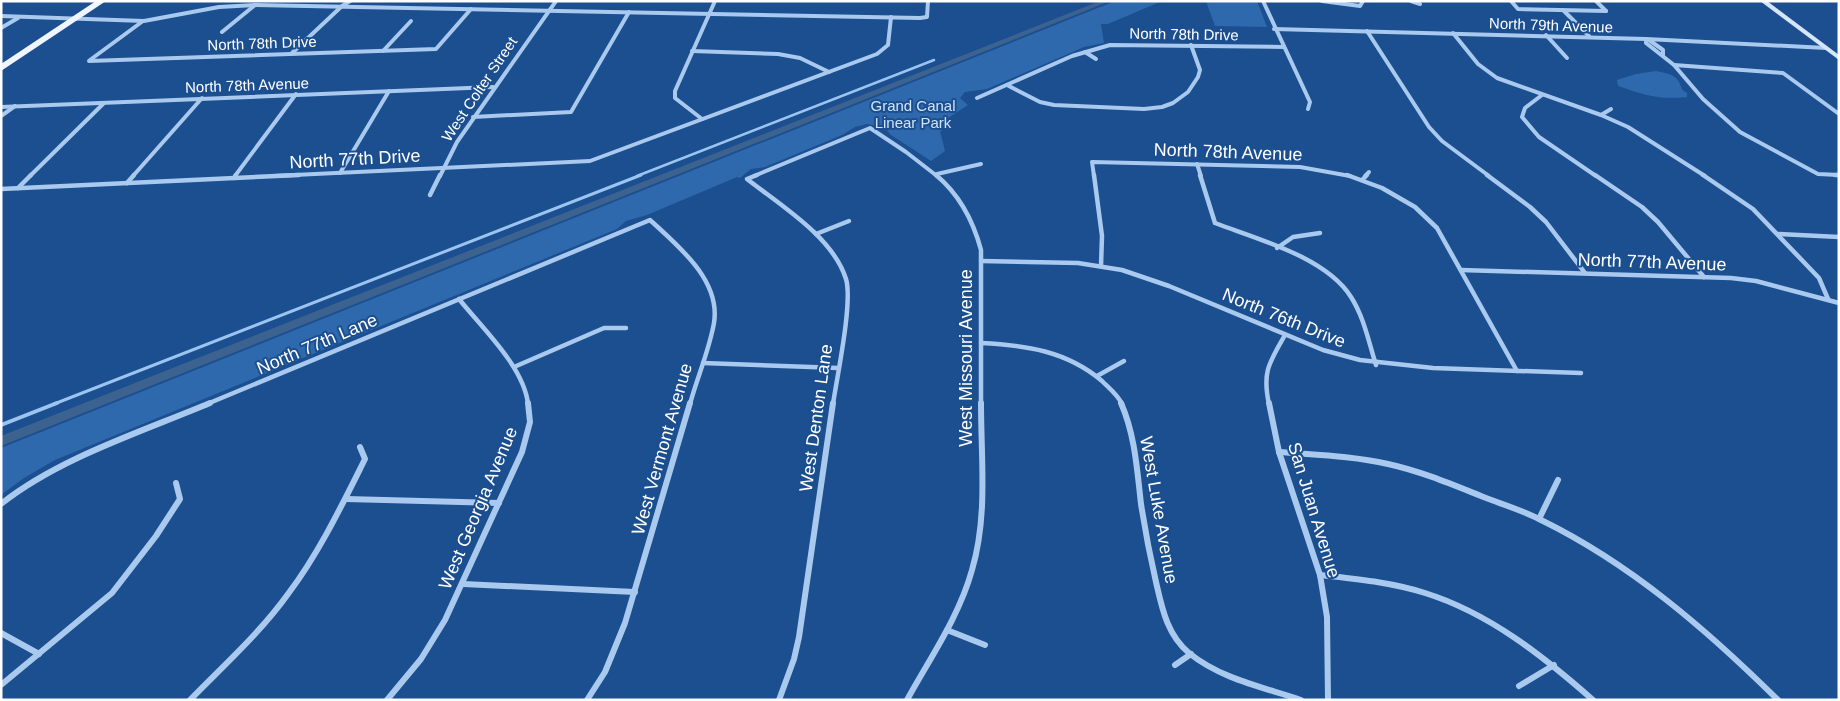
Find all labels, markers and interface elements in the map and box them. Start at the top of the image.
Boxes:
street label: North 79th Avenue [1489,14,1613,36]
street label: North 78th Drive [1129,25,1239,43]
street label: North 78th Drive [207,33,317,53]
street label: West Colter Street [438,33,521,144]
street label: North 78th Avenue [185,74,309,96]
park label: Grand Canal Linear Park [870,97,956,131]
street label: North 78th Avenue [1153,139,1303,165]
street label: North 77th Drive [289,146,421,172]
street label: North 77th Avenue [1577,249,1727,275]
street label: West Missouri Avenue [956,269,976,447]
street label: North 76th Drive [1219,284,1349,352]
street label: North 77th Lane [254,310,380,378]
street label: West Denton Lane [796,343,836,493]
street label: West Vermont Avenue [628,361,696,537]
street label: West Georgia Avenue [435,424,521,592]
street label: West Luke Avenue [1136,435,1182,585]
street label: San Juan Avenue [1284,440,1344,580]

